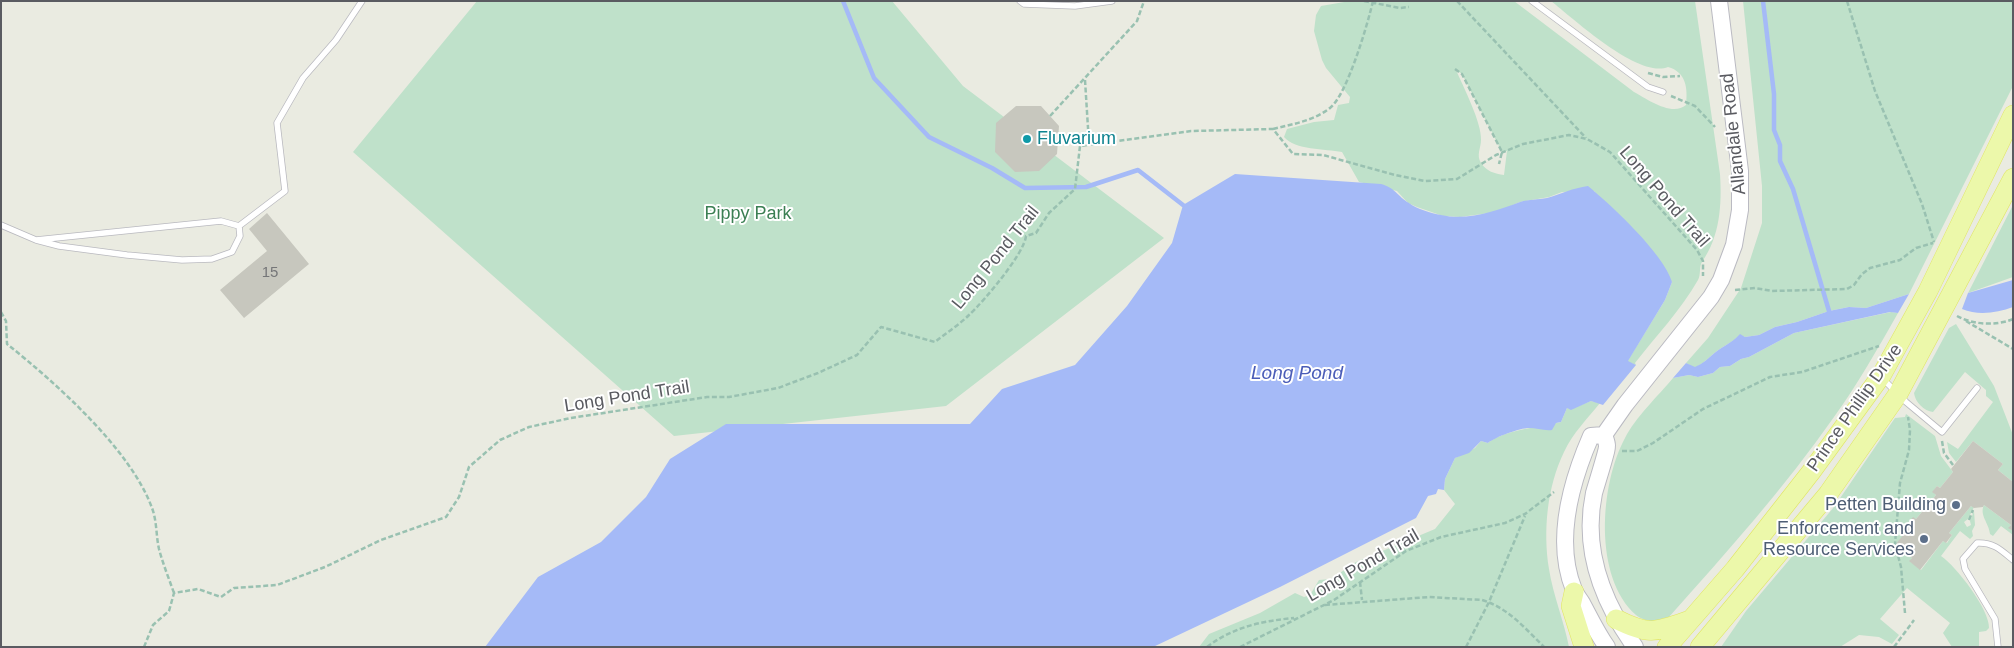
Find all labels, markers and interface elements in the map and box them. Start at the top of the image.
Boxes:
street label: Allandale Road [1717,72,1751,196]
place label: Fluvarium [1037,128,1116,150]
marker: Fluvarium [1021,133,1033,145]
street label: Long Pond Trail [1614,142,1714,252]
street label: Long Pond Trail [948,202,1044,314]
park label: Pippy Park [704,203,792,225]
house number: 15 [262,264,278,282]
street label: Prince Phillip Drive [1803,340,1907,476]
water label: Long Pond [1251,363,1343,385]
street label: Long Pond Trail [563,376,691,418]
place label: Petten Building [1825,494,1946,516]
marker: Petten Building [1950,499,1962,511]
place label: Enforcement and Resource Services [1763,518,1914,560]
street label: Long Pond Trail [1303,525,1423,607]
marker: Enforcement and Resource Services [1918,533,1930,545]

